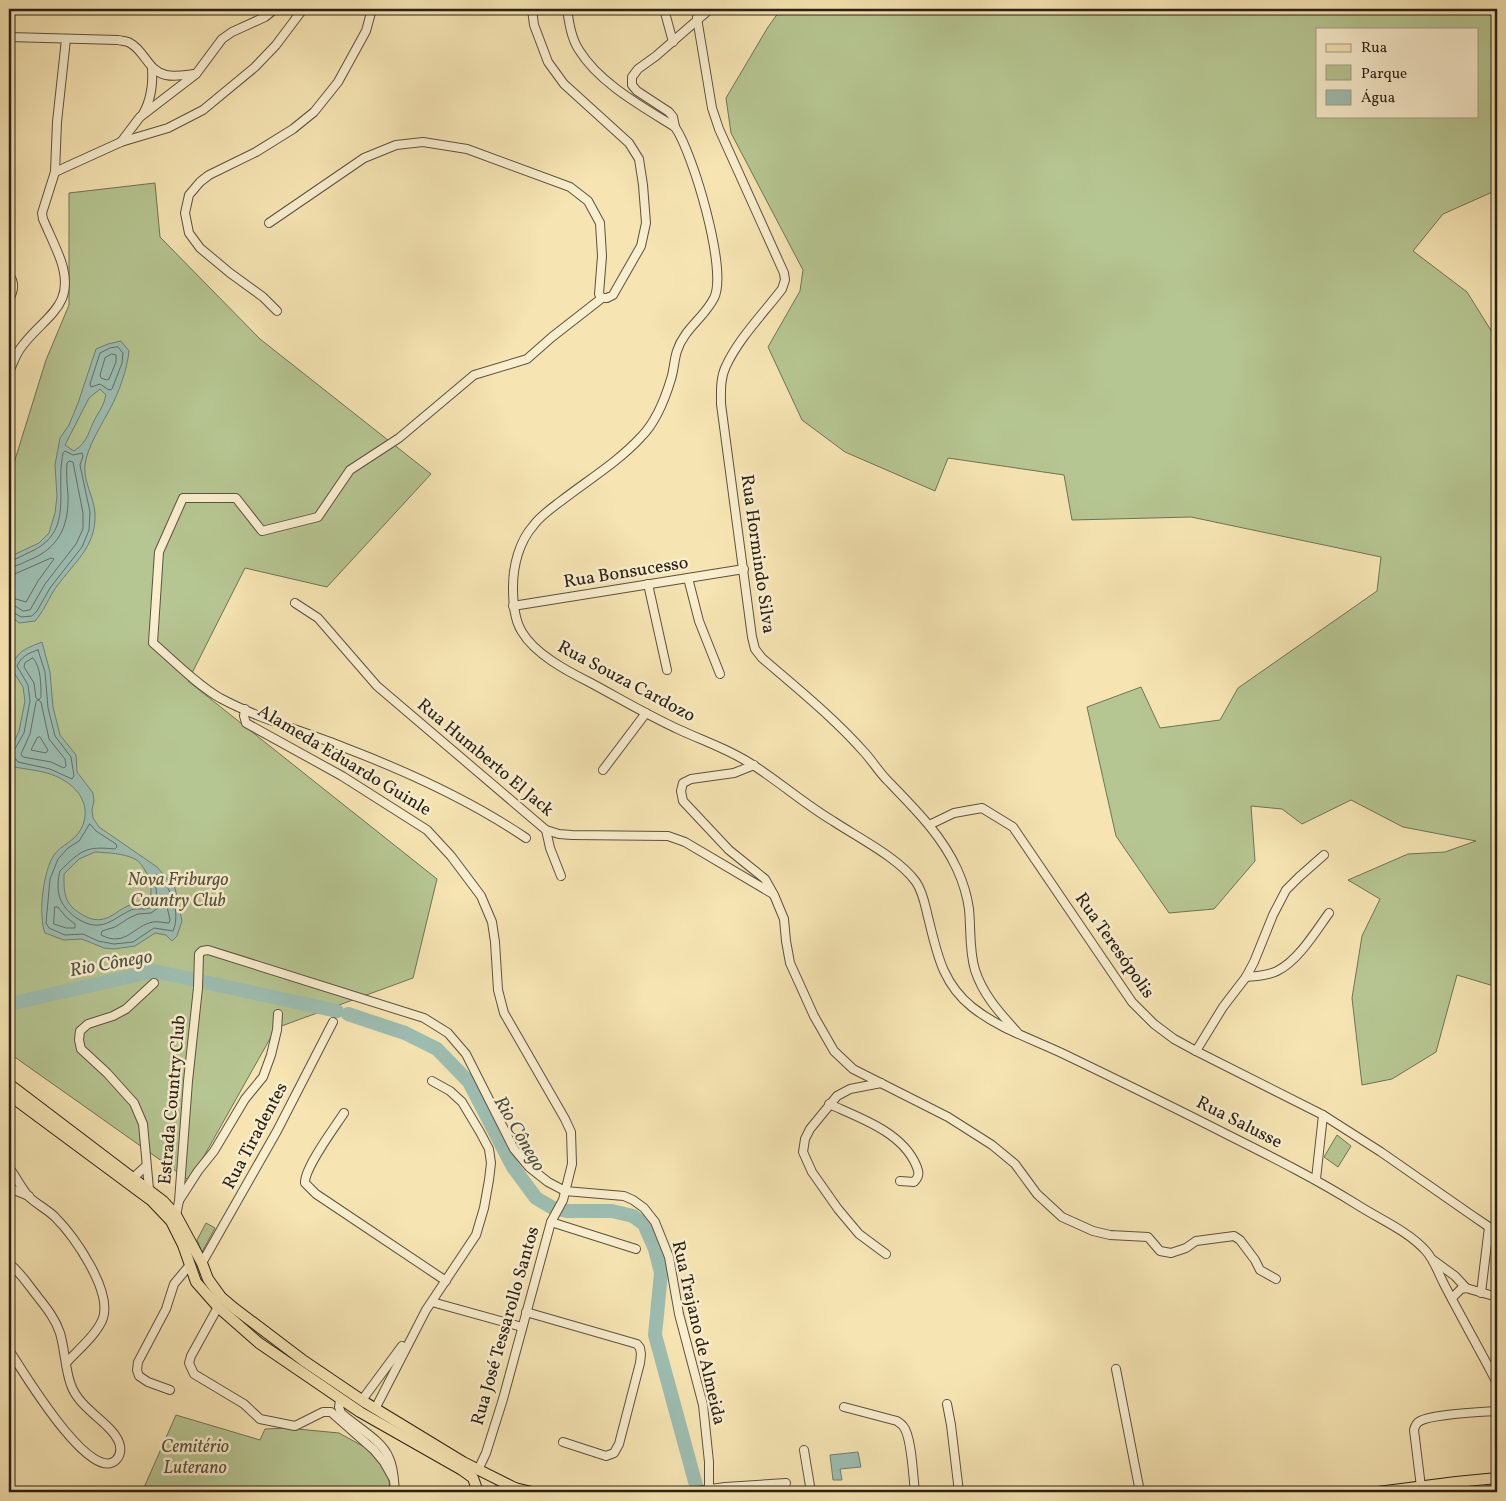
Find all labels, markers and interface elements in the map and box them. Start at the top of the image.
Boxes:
legend [1316,28,1478,118]
text: Rua [1361,38,1387,59]
text: Parque [1361,64,1407,85]
text: Água [1361,88,1395,109]
street label: Rua Hormindo Silva [733,473,781,635]
street label: Rua Bonsucesso [562,551,690,595]
street label: Rua Souza Cardozo [553,635,699,729]
street label: Rua Humberto El Jack [411,693,559,823]
street label: Alameda Eduardo Guinle [252,699,436,823]
park label: Nova Friburgo Country Club [128,868,228,914]
street label: Rua Teresópolis [1068,888,1160,1004]
water label: Rio Cônego [68,944,155,984]
street label: Estrada Country Club [153,1014,193,1186]
street label: Rua Tiradentes [217,1078,295,1194]
water label: Rio Cônego [487,1091,551,1177]
street label: Rua Salusse [1192,1091,1286,1155]
street label: Rua José Tessarollo Santos [466,1224,546,1428]
street label: Rua Trajano de Almeida [665,1239,731,1427]
park label: Cemitério Luterano [161,1435,229,1481]

